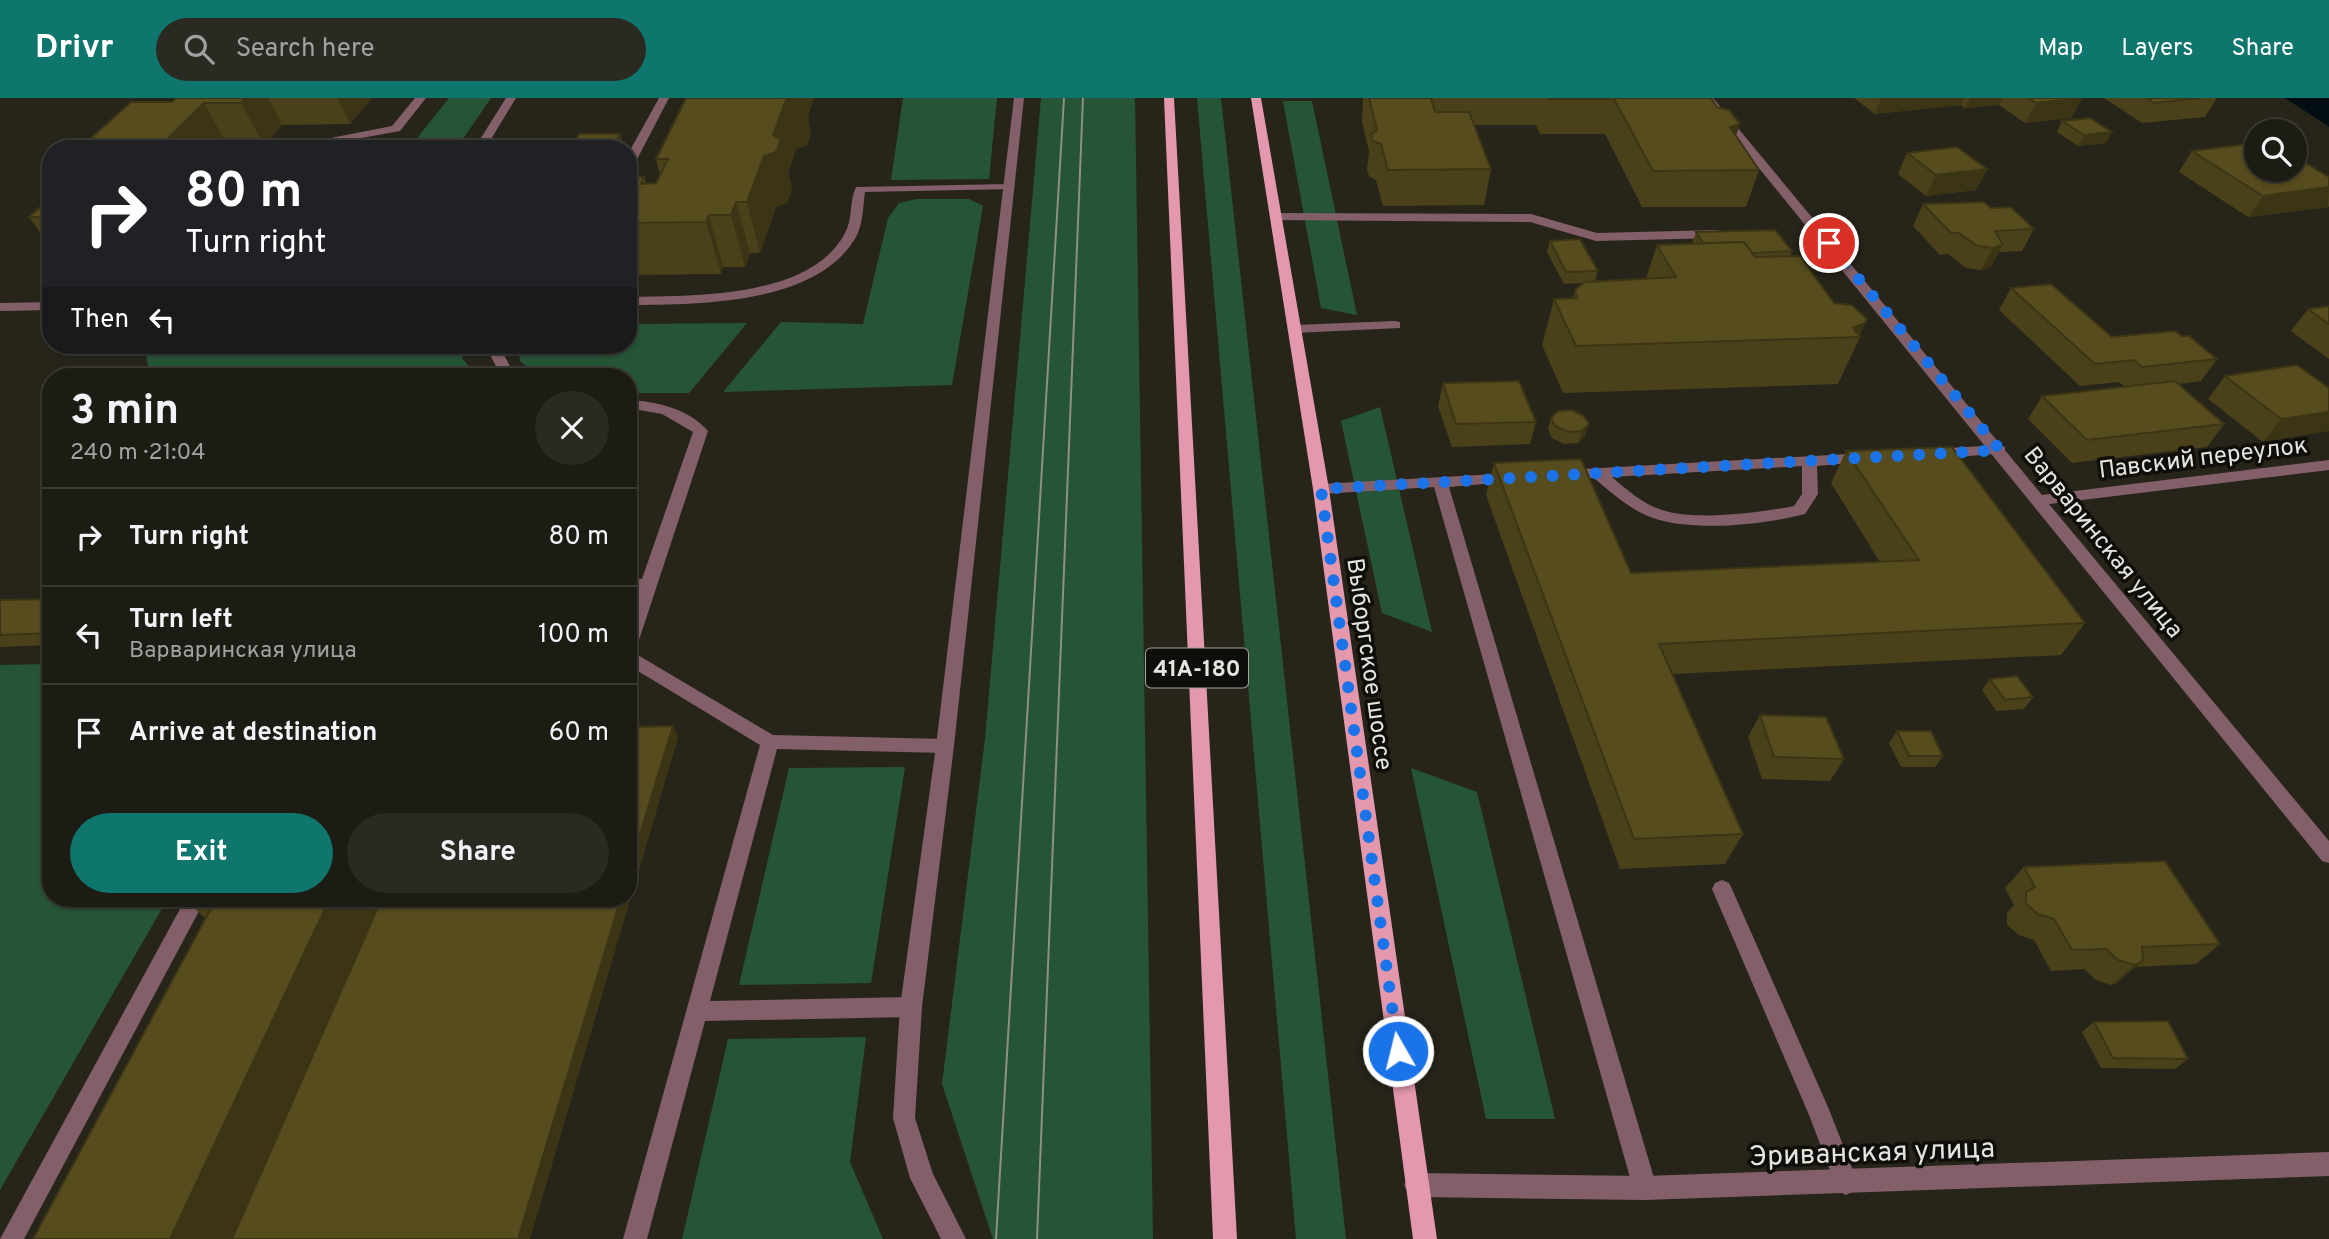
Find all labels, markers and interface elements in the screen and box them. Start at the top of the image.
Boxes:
search box [156,18,646,81]
text: Drivr [35,28,114,70]
icon: search [180,30,218,68]
text: Search here [236,33,375,66]
text: Map [2038,34,2083,64]
text: Layers [2121,34,2193,64]
text: Share [2231,34,2294,64]
map controls [2244,119,2307,182]
button: search [2244,119,2307,182]
text: 80 m [185,163,302,225]
icon: right [70,168,161,259]
pin [1799,213,1859,273]
text: Turn right [185,224,327,264]
icon: arrive [1810,224,1848,262]
icon: left [143,301,181,339]
text: Then [70,304,129,337]
text: 3 min [70,386,179,439]
button: close [535,391,609,465]
street label: Павский переулок [2097,431,2309,487]
text: 240 m · 21:04 [70,439,205,468]
street label: Варваринская улица [2016,441,2189,645]
icon: right [70,518,108,556]
text: Turn right [129,521,249,554]
text: 80 m [549,521,609,554]
street label: Выборгское шоссе [1338,556,1398,772]
text: Turn left [129,604,233,637]
icon: left [70,616,108,654]
text: 100 m [538,619,609,652]
text: Варваринская улица [129,637,357,666]
road number: 41А-180 [1146,648,1248,688]
icon: arrive [70,714,108,752]
text: Arrive at destination [129,717,377,750]
text: 60 m [549,717,609,750]
button: Exit [70,813,333,893]
button: Share [347,813,609,893]
position arrow [1361,1014,1435,1088]
street label: Эриванская улица [1749,1132,1995,1176]

